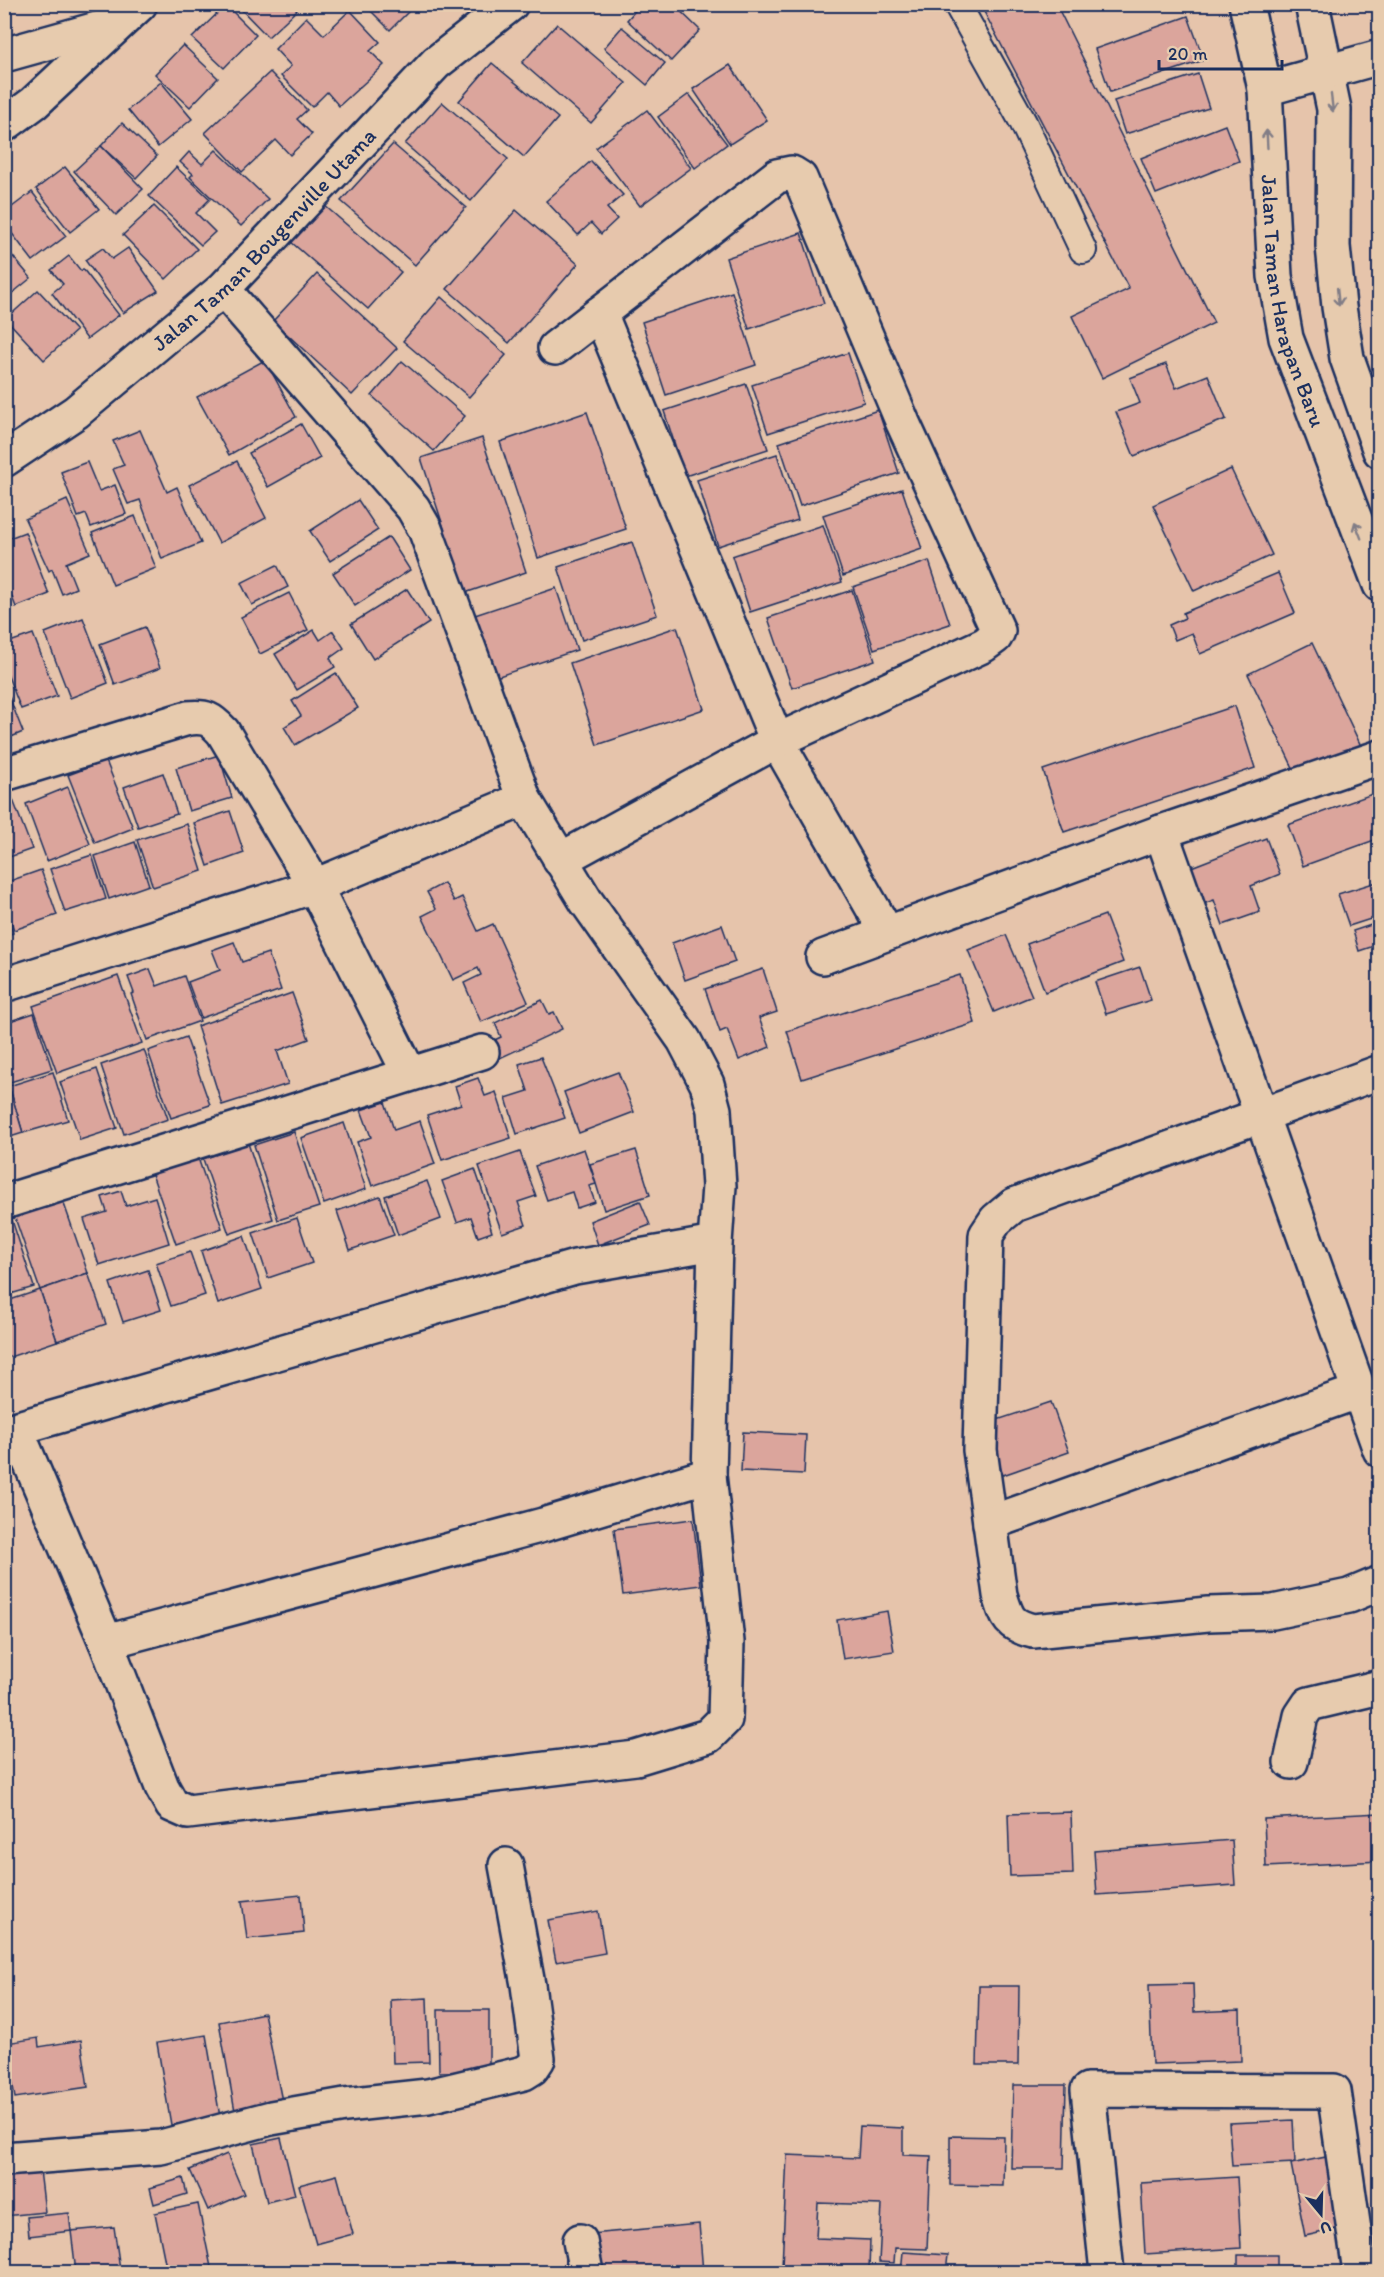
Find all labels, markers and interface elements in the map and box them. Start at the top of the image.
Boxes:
scale bar [1159,33,1282,71]
text: 20 m [1168,43,1208,65]
one-way arrow [1327,92,1338,112]
street label: Jalan Taman Bougenville Utama [146,122,381,356]
one-way arrow [1262,130,1273,150]
street label: Jalan Taman Harapan Baru [1256,174,1332,431]
one-way arrow [1333,287,1344,307]
one-way arrow [1351,521,1362,540]
north arrow [1291,2184,1351,2244]
text: U [1318,2217,1334,2238]

